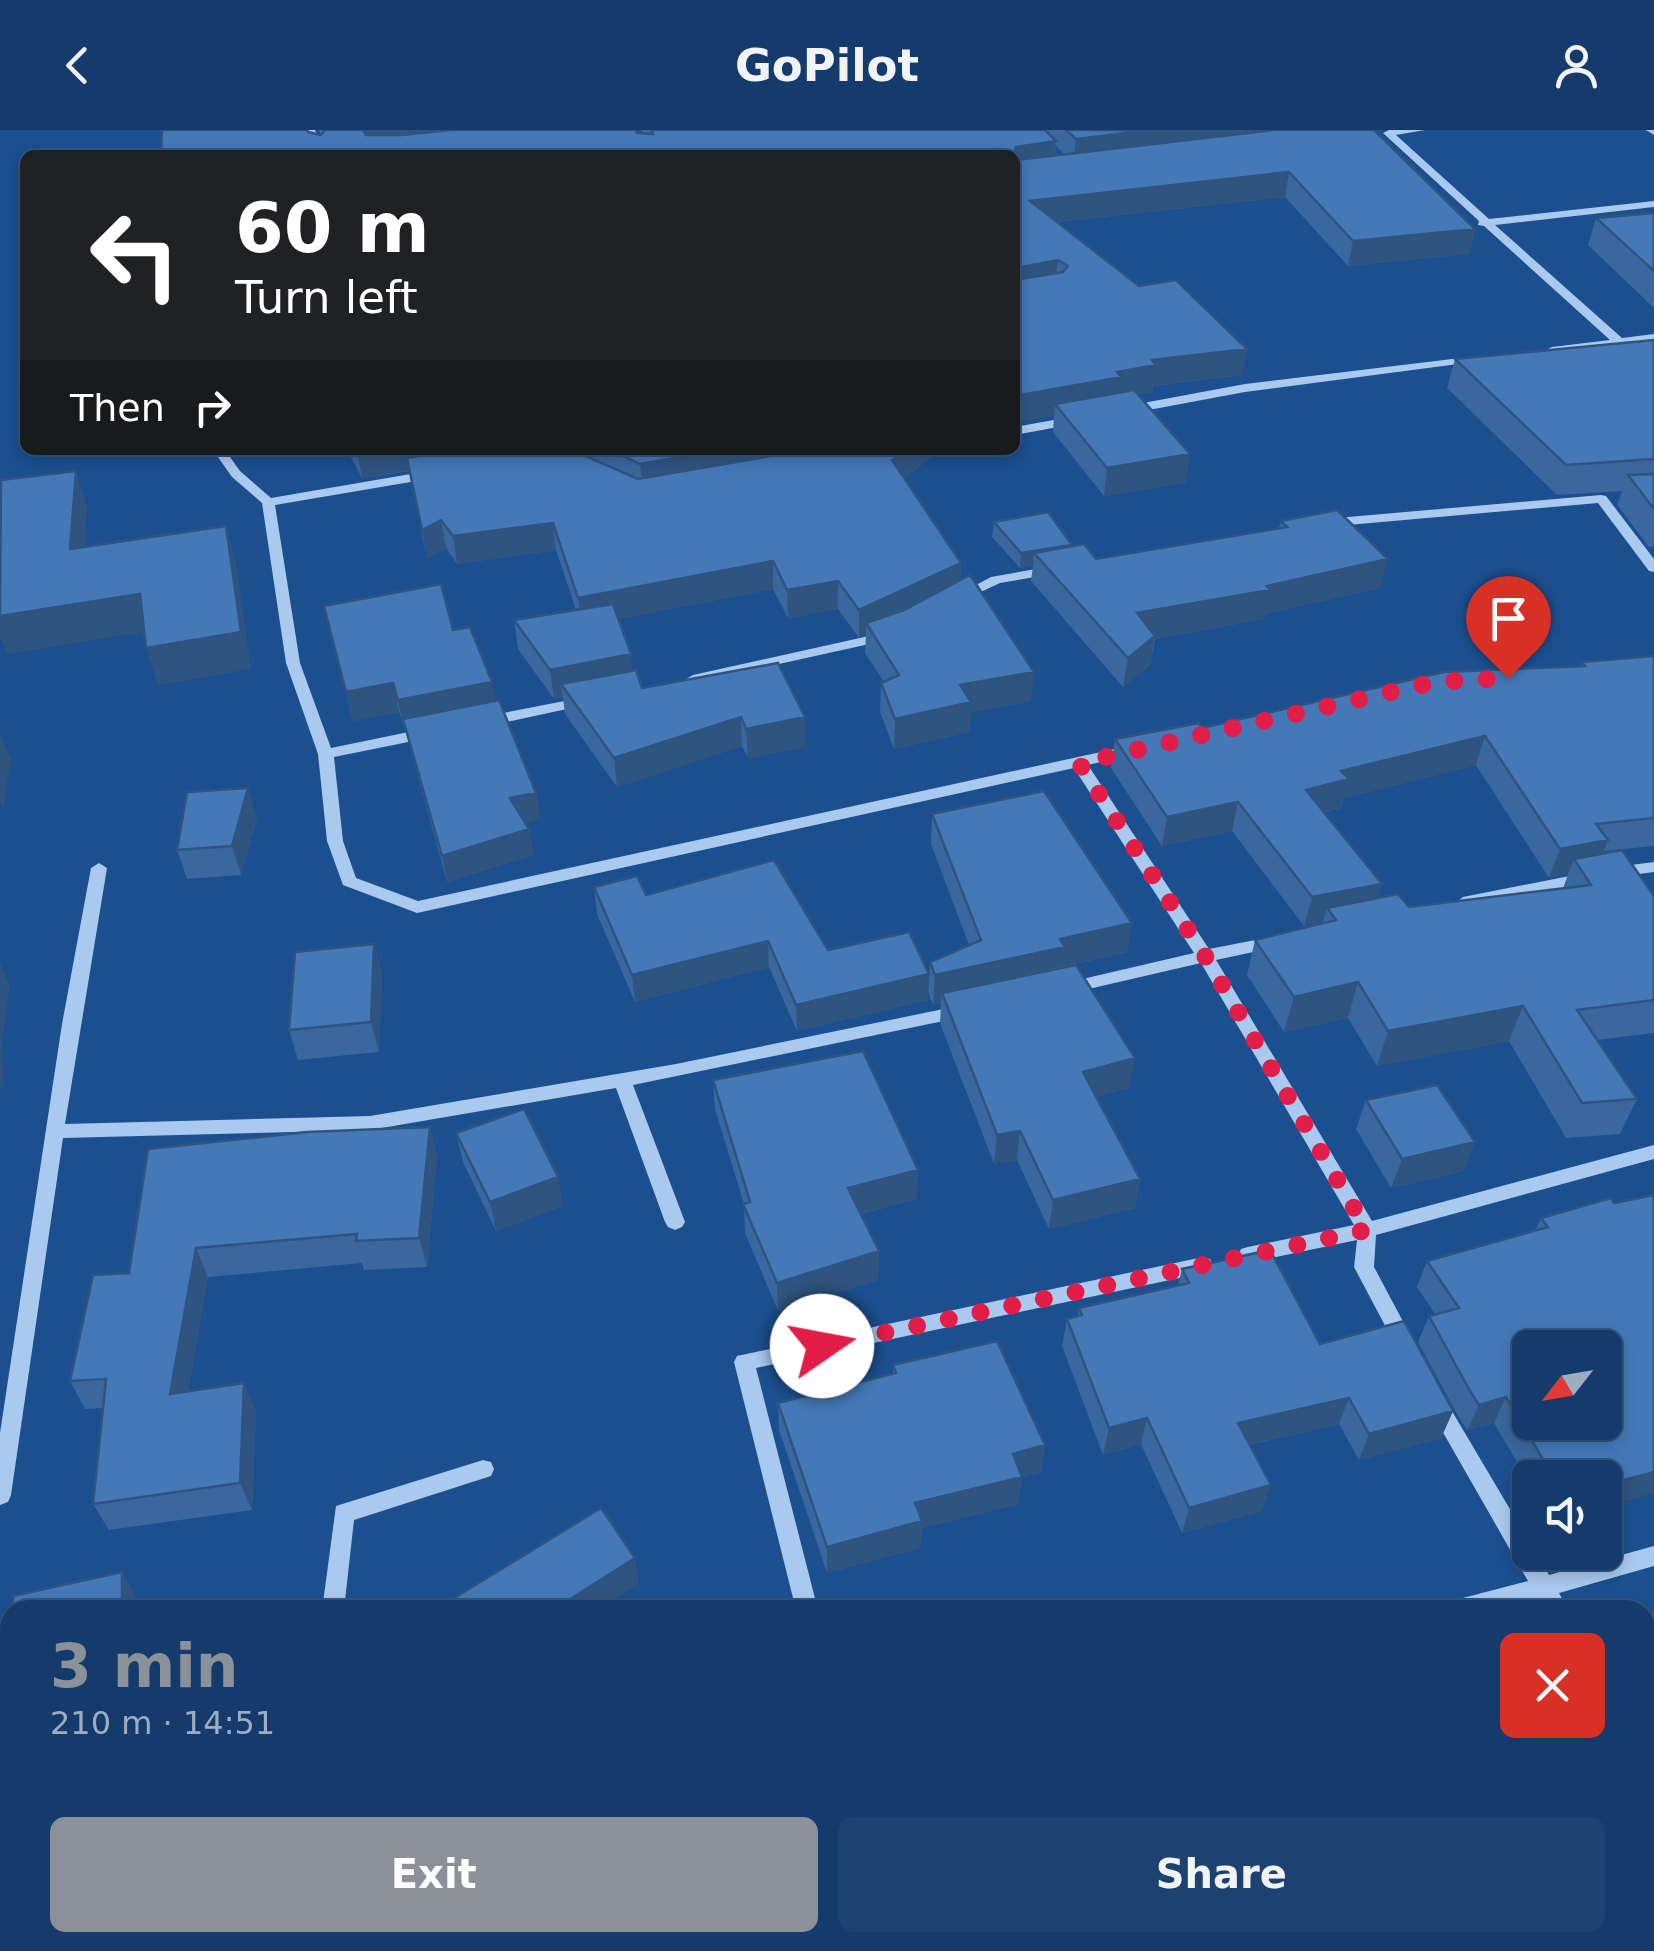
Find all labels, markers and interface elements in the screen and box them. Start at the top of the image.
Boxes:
icon: back [50,38,105,93]
icon: person [1549,38,1604,93]
text: GoPilot [735,39,919,92]
text: 60 m [235,187,430,269]
icon: left [70,190,200,320]
text: Turn left [235,271,418,324]
icon: right [185,380,240,435]
text: Then [70,386,165,430]
pin [1466,576,1551,679]
icon: arrive [1481,591,1536,646]
position arrow [770,1294,874,1398]
north arrow [1512,1330,1622,1440]
map controls [1512,1330,1622,1570]
button: sound [1512,1460,1622,1570]
text: 3 min [50,1631,238,1701]
button: close [1500,1633,1605,1738]
text: 210 m · 14:51 [50,1704,275,1742]
button: Exit [50,1817,818,1932]
button: Share [838,1817,1605,1932]

